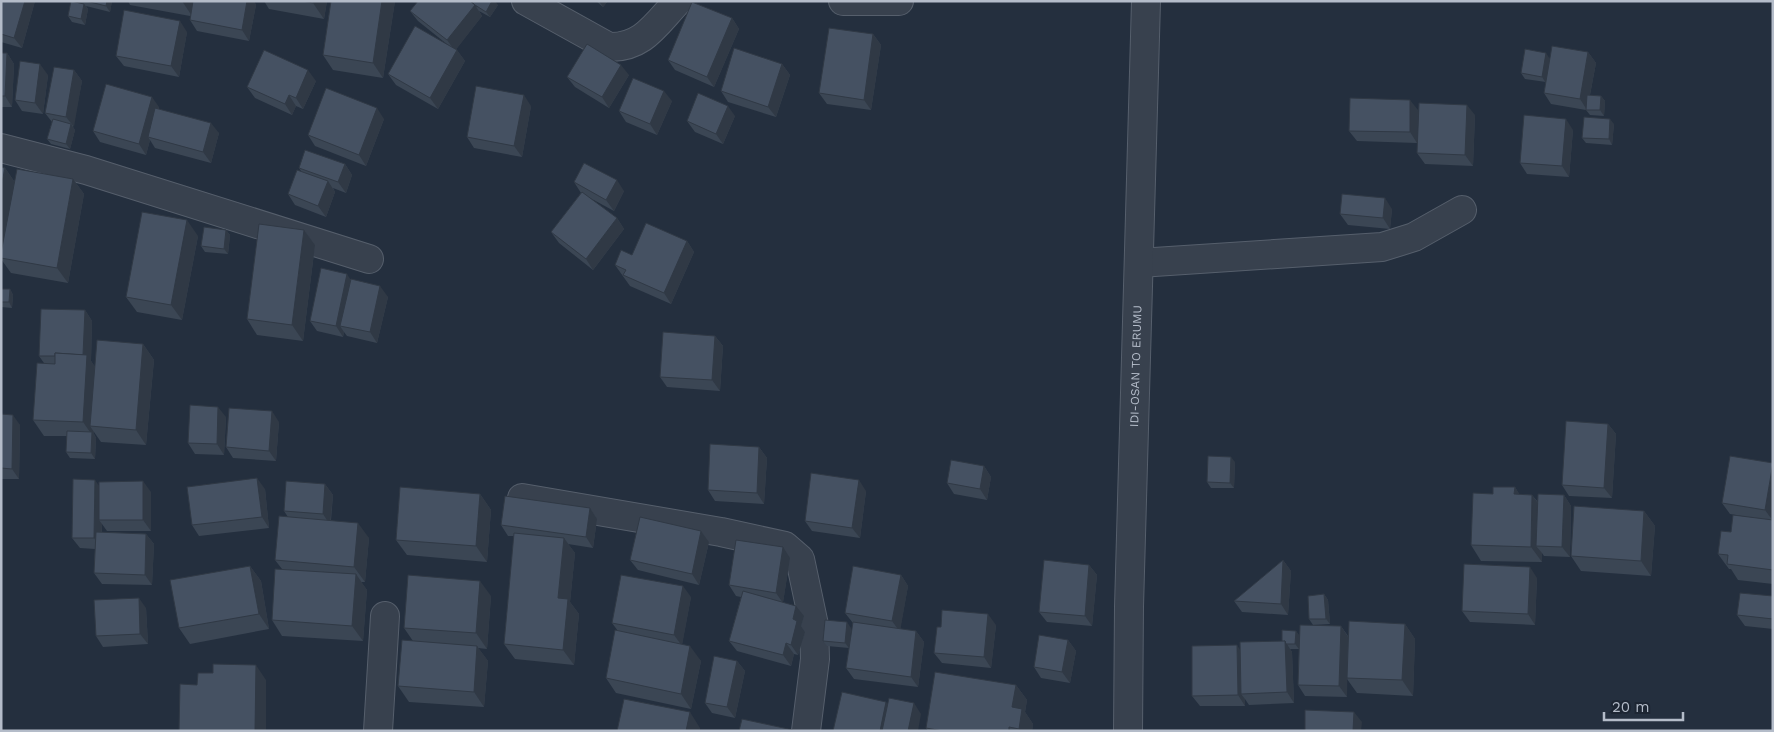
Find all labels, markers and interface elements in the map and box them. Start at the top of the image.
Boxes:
street label: IDI-OSAN TO ERUMU [1127,305,1144,427]
scale bar [1604,690,1683,722]
text: 20 m [1612,698,1650,716]

